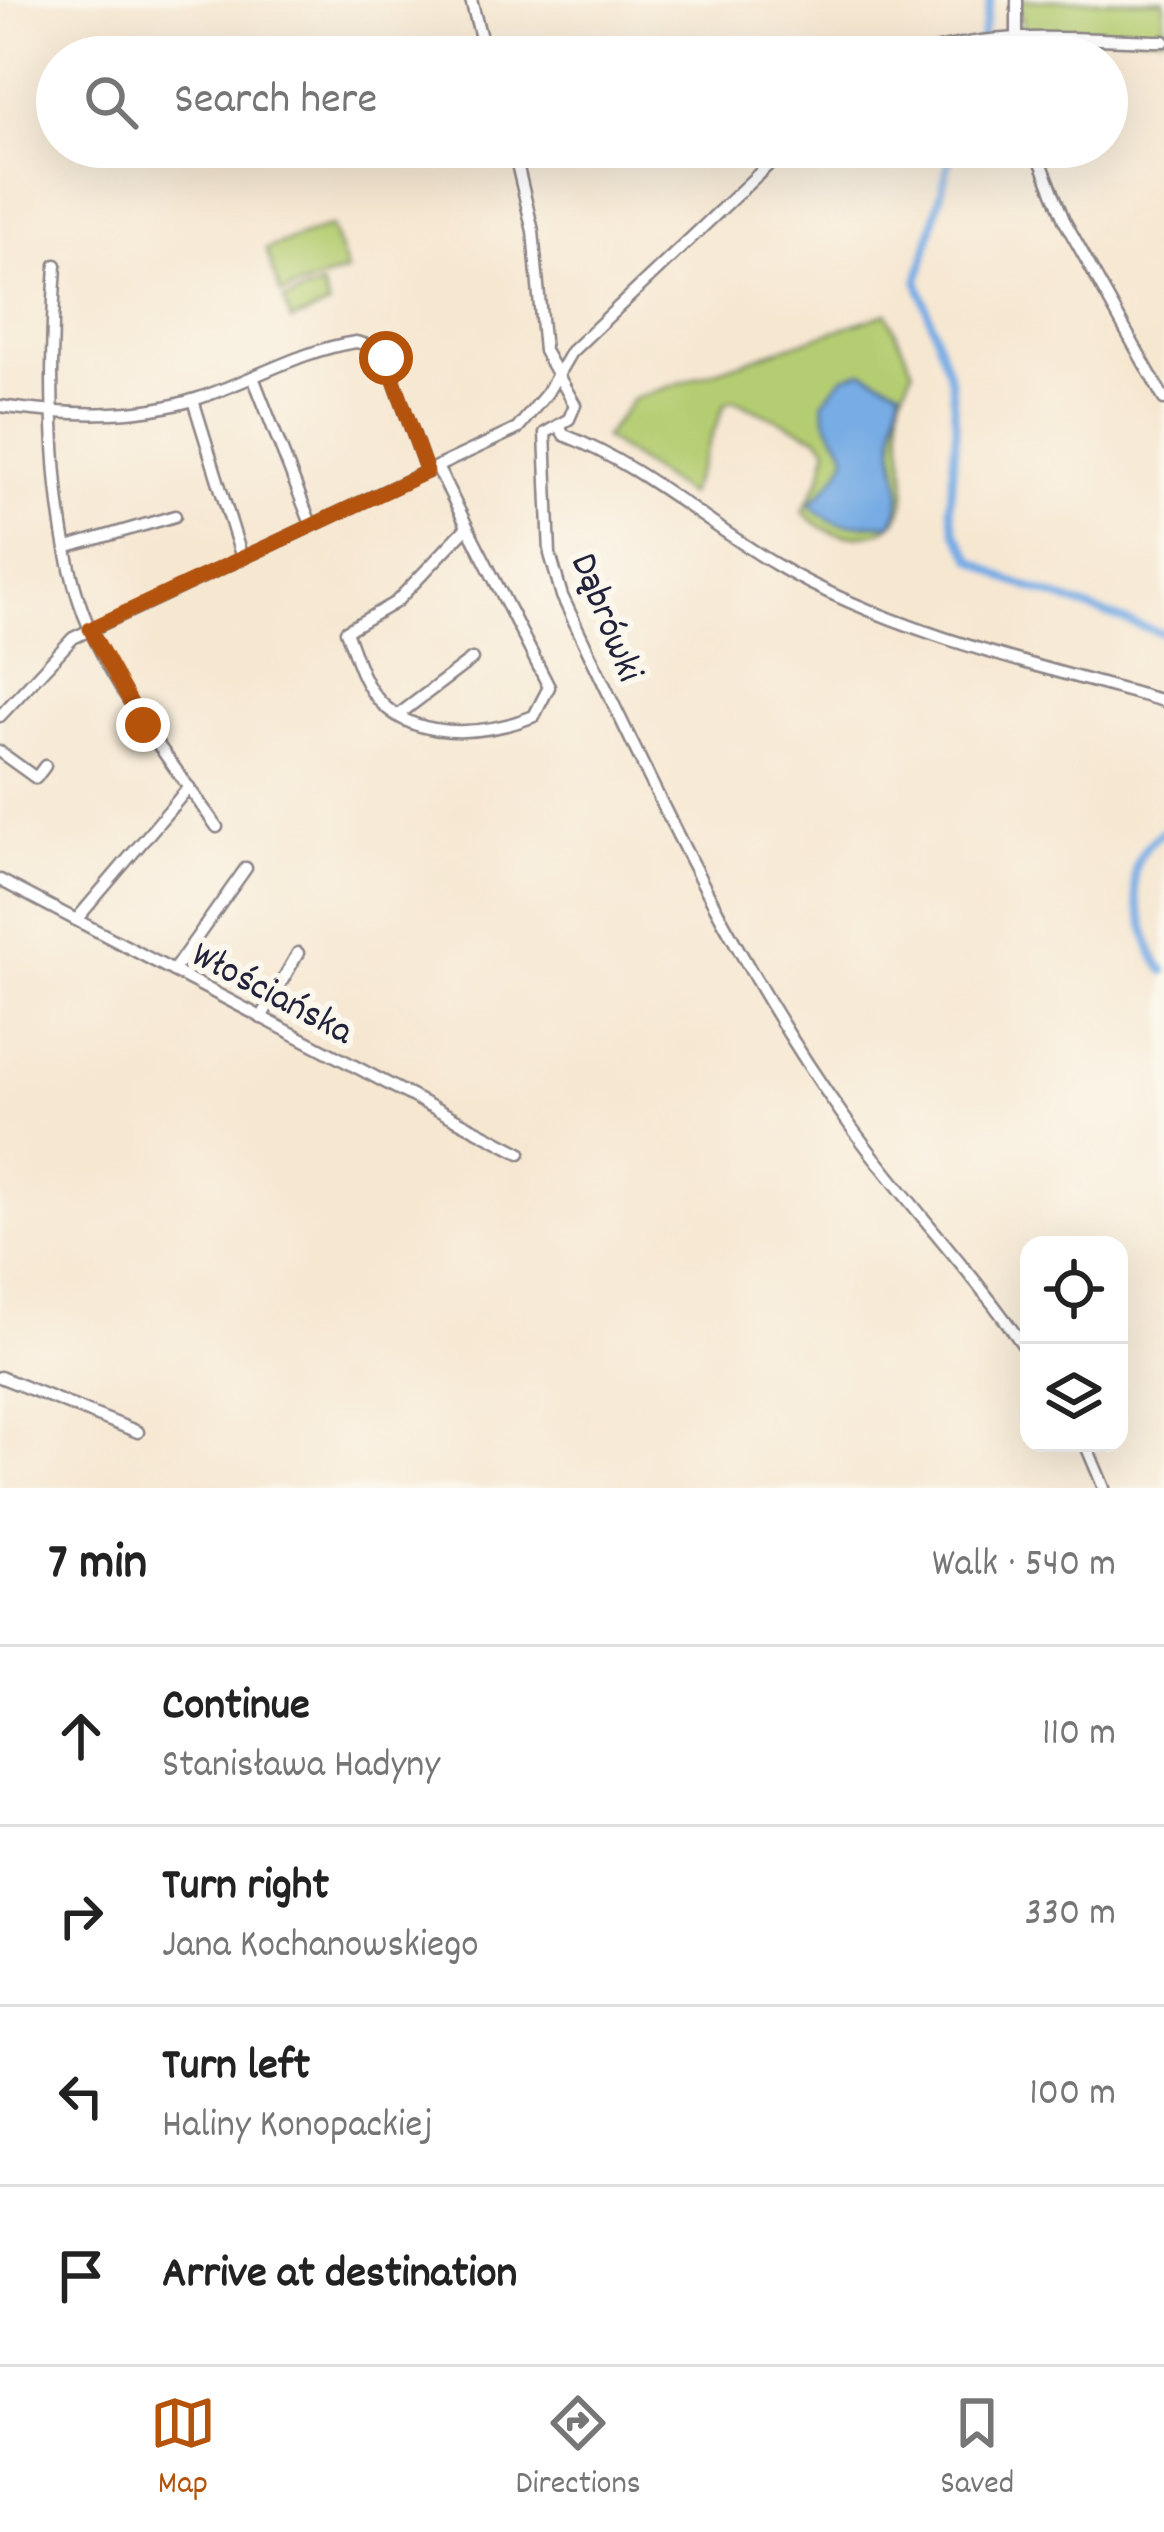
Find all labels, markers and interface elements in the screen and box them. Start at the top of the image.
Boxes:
search box [36,36,1128,168]
icon: search [78,69,144,135]
text: Search here [174,70,377,134]
route start [359,331,413,385]
street label: Dąbrówki [553,546,655,691]
route end [116,698,170,752]
street label: Włościańska [180,930,362,1062]
map controls [1020,1236,1128,1452]
button: locate [1020,1236,1128,1344]
button: layers [1020,1344,1128,1452]
text: 7 min [48,1530,147,1602]
text: Walk · 540 m [932,1539,1116,1594]
text: Continue [162,1676,310,1740]
icon: ahead [48,1703,114,1769]
text: 110 m [1042,1708,1116,1763]
text: Stanisława Hadyny [162,1740,440,1795]
text: Turn right [162,1856,329,1920]
icon: right [48,1883,114,1949]
text: 330 m [1024,1888,1116,1943]
text: Jana Kochanowskiego [162,1920,479,1975]
text: Turn left [162,2036,310,2100]
icon: left [48,2063,114,2129]
text: 100 m [1029,2068,1116,2123]
text: Haliny Konopackiej [162,2100,433,2155]
icon: arrive [48,2243,114,2309]
text: Arrive at destination [162,2244,517,2308]
tab: Map [150,2390,216,2509]
tab: Directions [516,2390,641,2509]
tab: Saved [940,2390,1014,2509]

